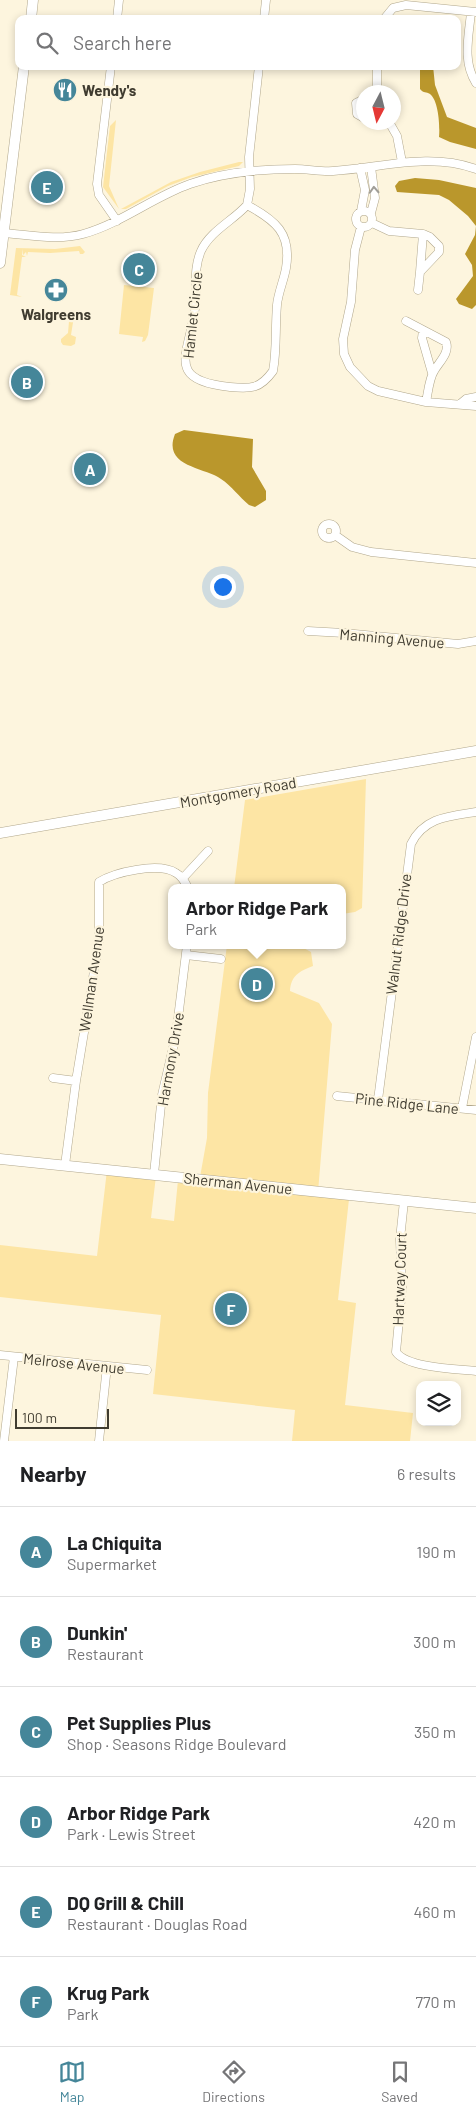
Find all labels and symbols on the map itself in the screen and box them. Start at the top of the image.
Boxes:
restaurant icon: Wendy's [52,77,78,103]
place label: Wendy's [82,81,137,99]
north arrow [356,85,401,130]
pin: E [31,168,63,206]
one-way arrow [369,186,380,194]
pin: C [123,250,155,288]
street label: Hamlet Circle [178,271,206,359]
pharmacy icon: Walgreens [43,277,69,303]
place label: Walgreens [21,305,91,323]
pin: B [11,363,43,401]
pin: A [74,450,106,488]
your location [210,574,236,600]
street label: Manning Avenue [339,624,445,652]
street label: Montgomery Road [178,773,298,811]
street label: Walnut Ridge Drive [382,872,414,996]
street label: Wellman Avenue [75,925,107,1033]
pin: D [241,965,273,1003]
street label: Harmony Drive [153,1011,187,1107]
street label: Pine Ridge Lane [354,1089,460,1117]
street label: Sherman Avenue [183,1168,293,1198]
street label: Hartway Court [388,1232,410,1326]
pin: F [215,1290,247,1328]
street label: Melrose Avenue [23,1349,125,1377]
scale bar [15,1406,109,1429]

